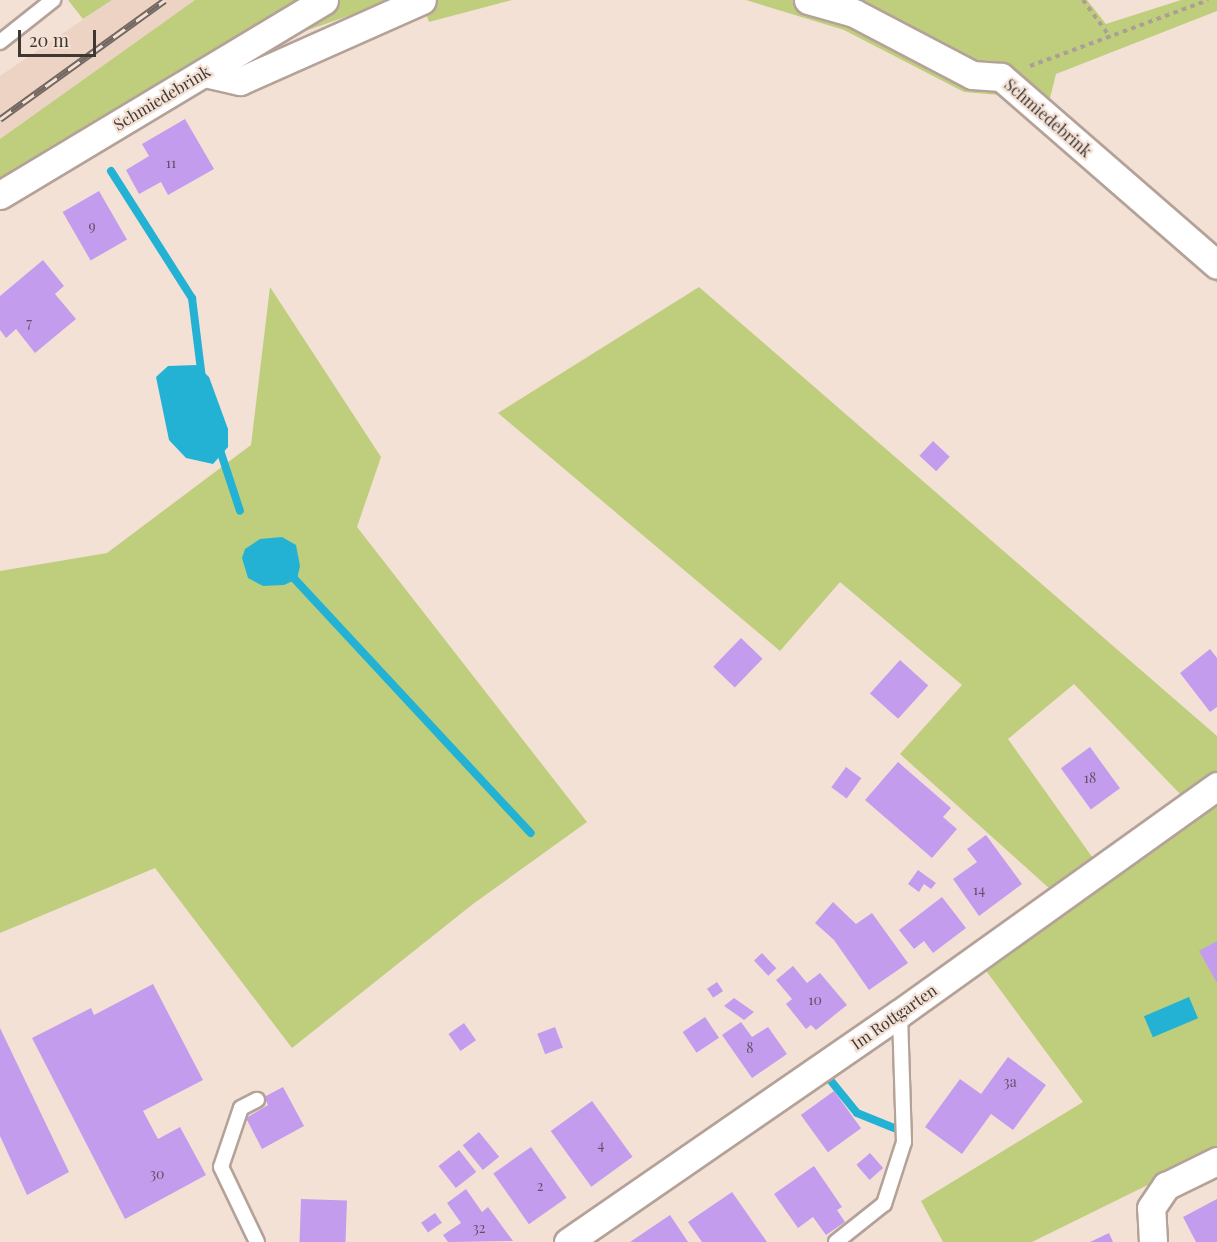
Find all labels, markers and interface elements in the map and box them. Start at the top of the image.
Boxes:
scale bar [21,18,99,56]
text: 20 m [29,28,69,52]
street label: Schmiedebrink [110,62,214,134]
street label: Schmiedebrink [1000,75,1096,161]
house number: 11 [166,155,176,171]
house number: 9 [88,218,96,234]
house number: 7 [26,315,32,331]
house number: 18 [1084,770,1096,786]
house number: 14 [973,882,985,898]
street label: Im Rottgarten [848,981,940,1053]
house number: 10 [808,992,822,1008]
house number: 8 [746,1040,754,1056]
house number: 3a [1003,1074,1017,1090]
house number: 4 [598,1137,604,1153]
house number: 30 [150,1166,164,1182]
house number: 2 [537,1178,543,1194]
house number: 32 [472,1220,486,1236]

